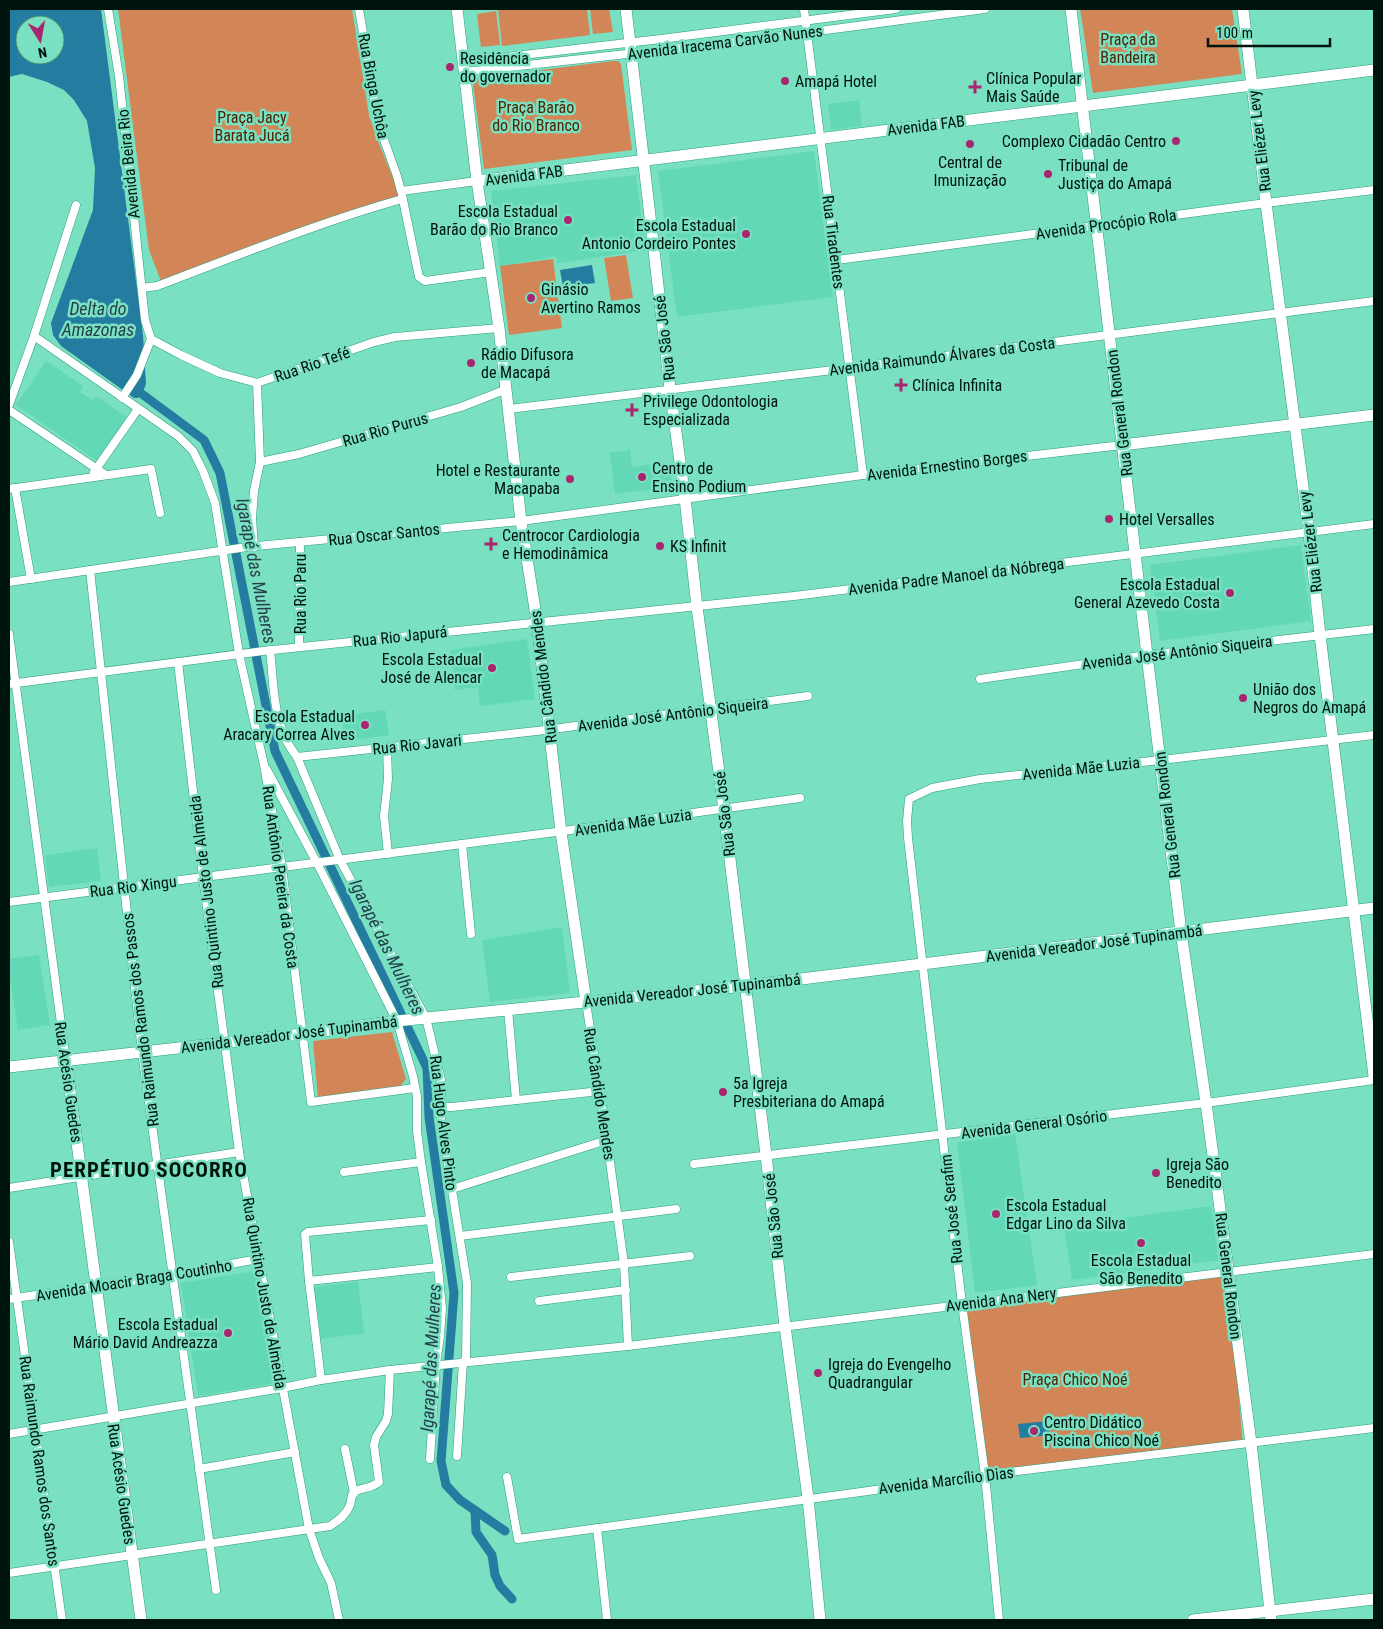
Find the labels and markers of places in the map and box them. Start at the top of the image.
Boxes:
place label: Residência do governador [460,49,551,86]
marker: Residência do governador [444,61,456,73]
place label: Clínica Popular Mais Saúde [986,69,1081,106]
place label: Amapá Hotel [795,72,877,91]
marker: Amapá Hotel [779,75,791,87]
marker: Clínica Popular Mais Saúde [968,80,982,94]
place label: Complexo Cidadão Centro [1002,132,1166,151]
marker: Complexo Cidadão Centro [1170,135,1182,147]
marker: Central de Imunização [964,138,976,150]
place label: Central de Imunização [934,153,1006,190]
place label: Tribunal de Justiça do Amapá [1058,156,1172,193]
marker: Tribunal de Justiça do Amapá [1042,168,1054,180]
place label: Escola Estadual Barão do Rio Branco [430,202,558,239]
marker: Escola Estadual Barão do Rio Branco [562,214,574,226]
place label: Escola Estadual Antonio Cordeiro Pontes [582,216,736,253]
marker: Escola Estadual Antonio Cordeiro Pontes [740,228,752,240]
place label: Ginásio Avertino Ramos [541,280,641,317]
marker: Ginásio Avertino Ramos [525,292,537,304]
place label: Rádio Difusora de Macapá [481,345,574,382]
marker: Rádio Difusora de Macapá [465,357,477,369]
place label: Clínica Infinita [912,376,1002,395]
marker: Clínica Infinita [894,378,908,392]
place label: Privilege Odontologia Especializada [643,392,778,429]
marker: Privilege Odontologia Especializada [625,403,639,417]
place label: Centro de Ensino Podium [652,459,746,496]
place label: Hotel e Restaurante Macapaba [436,461,560,498]
marker: Centro de Ensino Podium [636,471,648,483]
marker: Hotel e Restaurante Macapaba [564,473,576,485]
place label: Hotel Versalles [1119,510,1215,529]
marker: Hotel Versalles [1103,513,1115,525]
place label: Centrocor Cardiologia e Hemodinâmica [502,526,640,563]
marker: Centrocor Cardiologia e Hemodinâmica [484,537,498,551]
place label: KS Infinit [670,537,727,556]
marker: KS Infinit [654,540,666,552]
place label: Escola Estadual General Azevedo Costa [1074,575,1220,612]
marker: Escola Estadual General Azevedo Costa [1224,587,1236,599]
place label: Escola Estadual José de Alencar [381,650,482,687]
marker: Escola Estadual José de Alencar [486,662,498,674]
place label: União dos Negros do Amapá [1253,680,1366,717]
marker: União dos Negros do Amapá [1237,692,1249,704]
place label: Escola Estadual Aracary Correa Alves [223,707,355,744]
marker: Escola Estadual Aracary Correa Alves [359,719,371,731]
place label: 5a Igreja Presbiteriana do Amapá [733,1074,885,1111]
marker: 5a Igreja Presbiteriana do Amapá [717,1086,729,1098]
place label: Igreja São Benedito [1166,1155,1229,1192]
marker: Igreja São Benedito [1150,1167,1162,1179]
place label: Escola Estadual Edgar Lino da Silva [1006,1196,1126,1233]
marker: Escola Estadual Edgar Lino da Silva [990,1208,1002,1220]
marker: Escola Estadual São Benedito [1135,1237,1147,1249]
place label: Escola Estadual São Benedito [1091,1251,1191,1288]
place label: Escola Estadual Mário David Andreazza [73,1315,218,1352]
marker: Escola Estadual Mário David Andreazza [222,1327,234,1339]
place label: Igreja do Evengelho Quadrangular [828,1355,951,1392]
marker: Igreja do Evengelho Quadrangular [812,1367,824,1379]
place label: Centro Didático Piscina Chico Noé [1044,1413,1159,1450]
marker: Centro Didático Piscina Chico Noé [1028,1425,1040,1437]

